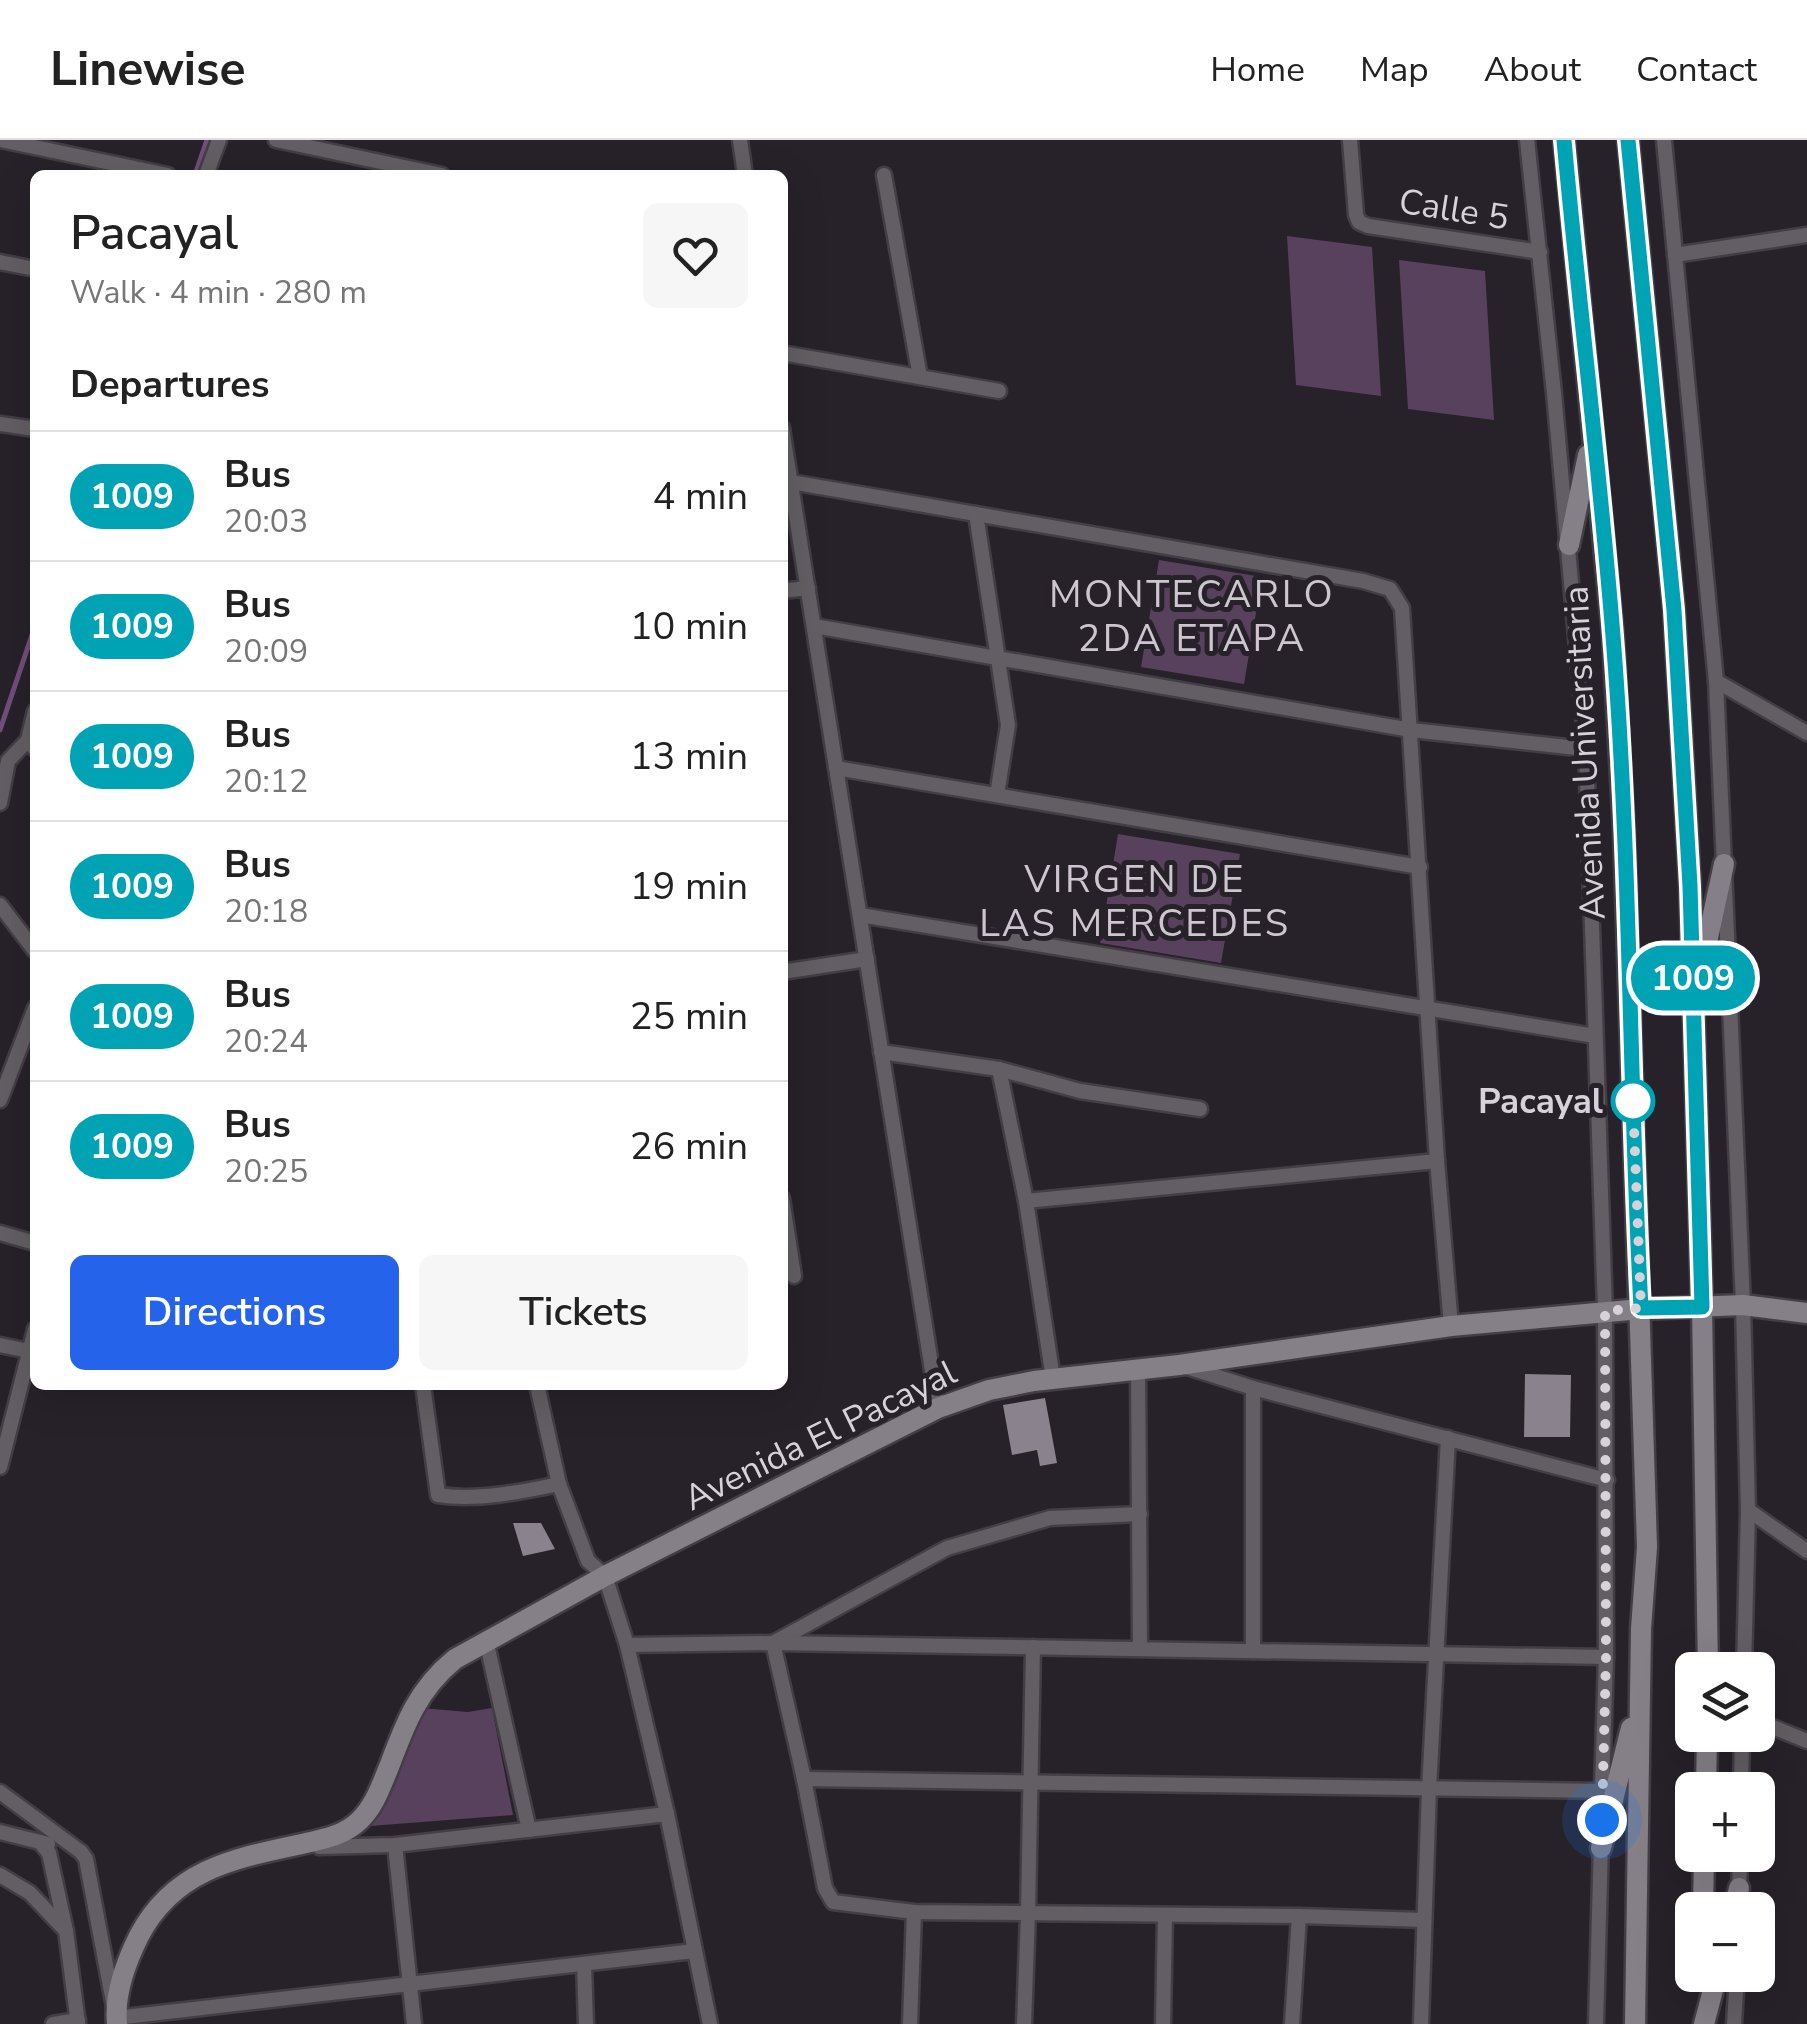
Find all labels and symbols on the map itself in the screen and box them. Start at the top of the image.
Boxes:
street label: Calle 5 [1396,178,1512,241]
district label: MONTECARLO 2DA ETAPA [1049,569,1335,664]
street label: Avenida Universitaria [1552,585,1617,921]
district label: VIRGEN DE LAS MERCEDES [979,854,1291,949]
line badge: 1009 [1623,946,1763,1010]
place label: Pacayal [1478,1078,1603,1125]
marker: Pacayal [1612,1080,1654,1122]
street label: Avenida El Pacayal [676,1349,965,1522]
your location [1577,1795,1627,1845]

